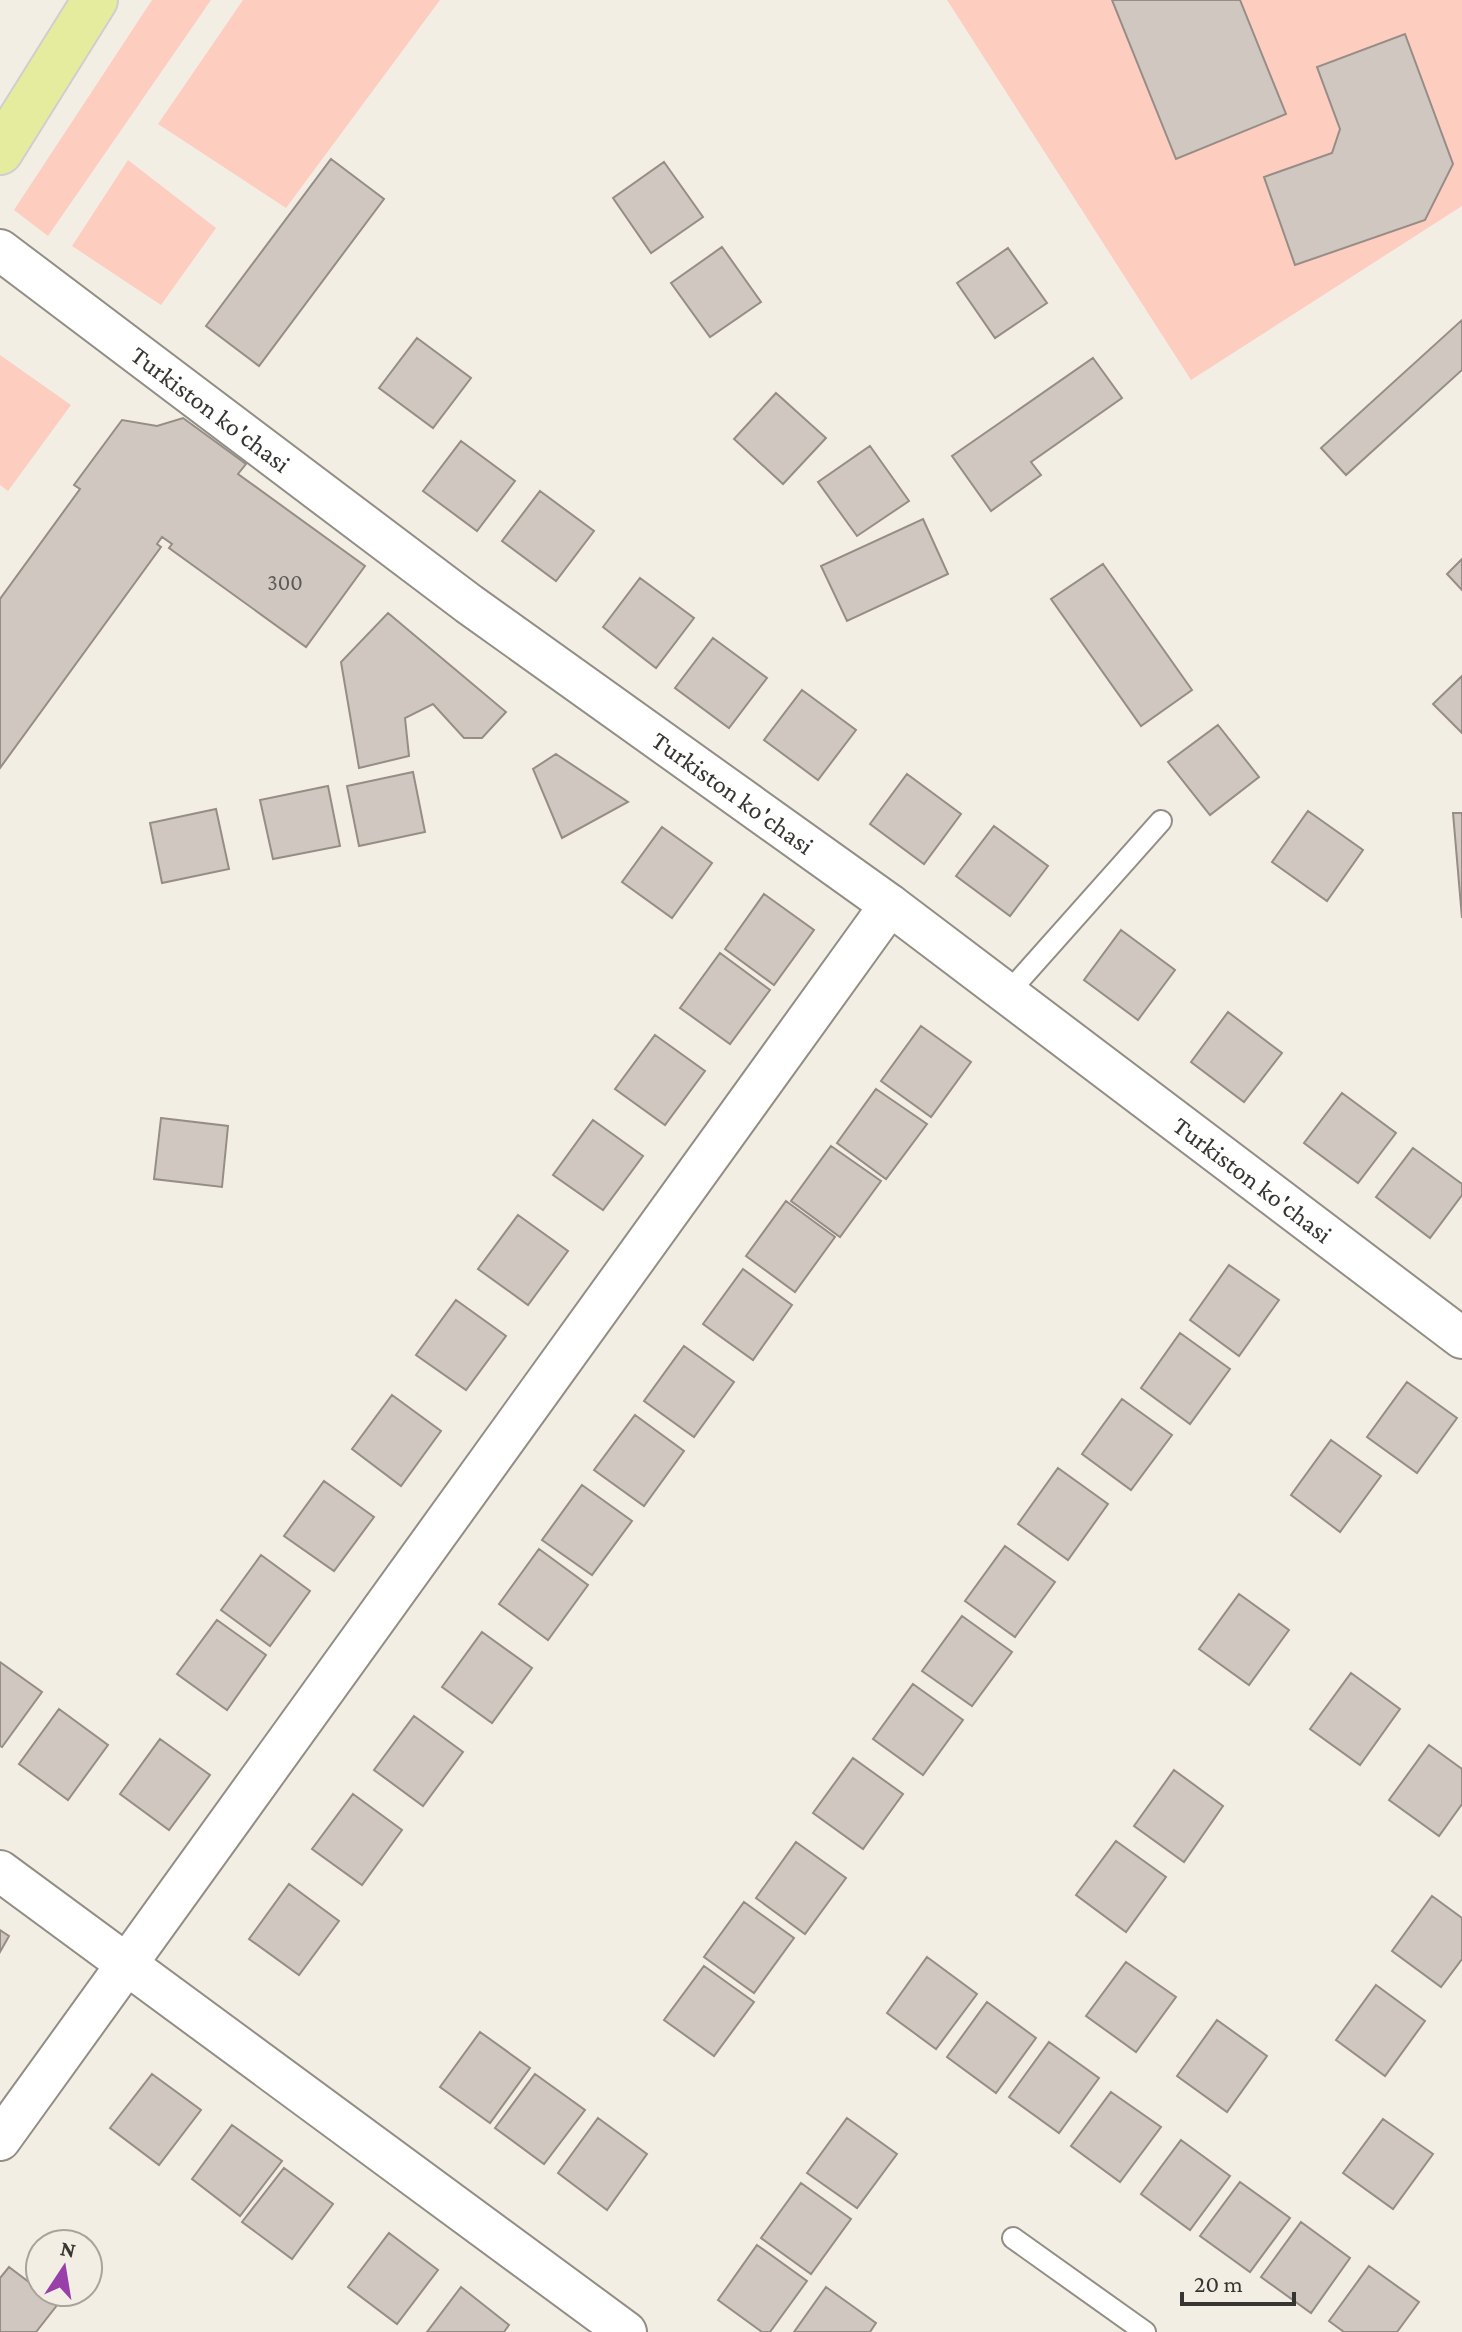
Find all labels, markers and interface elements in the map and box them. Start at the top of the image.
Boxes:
street label: Turkiston ko'chasi [125,340,296,479]
house number: 300 [267,570,303,595]
street label: Turkiston ko'chasi [646,726,819,861]
street label: Turkiston ko'chasi [1167,1111,1338,1249]
north arrow [24,2228,104,2308]
text: N [58,2235,78,2263]
scale bar [1182,2256,1294,2306]
text: 20 m [1194,2270,1243,2297]

